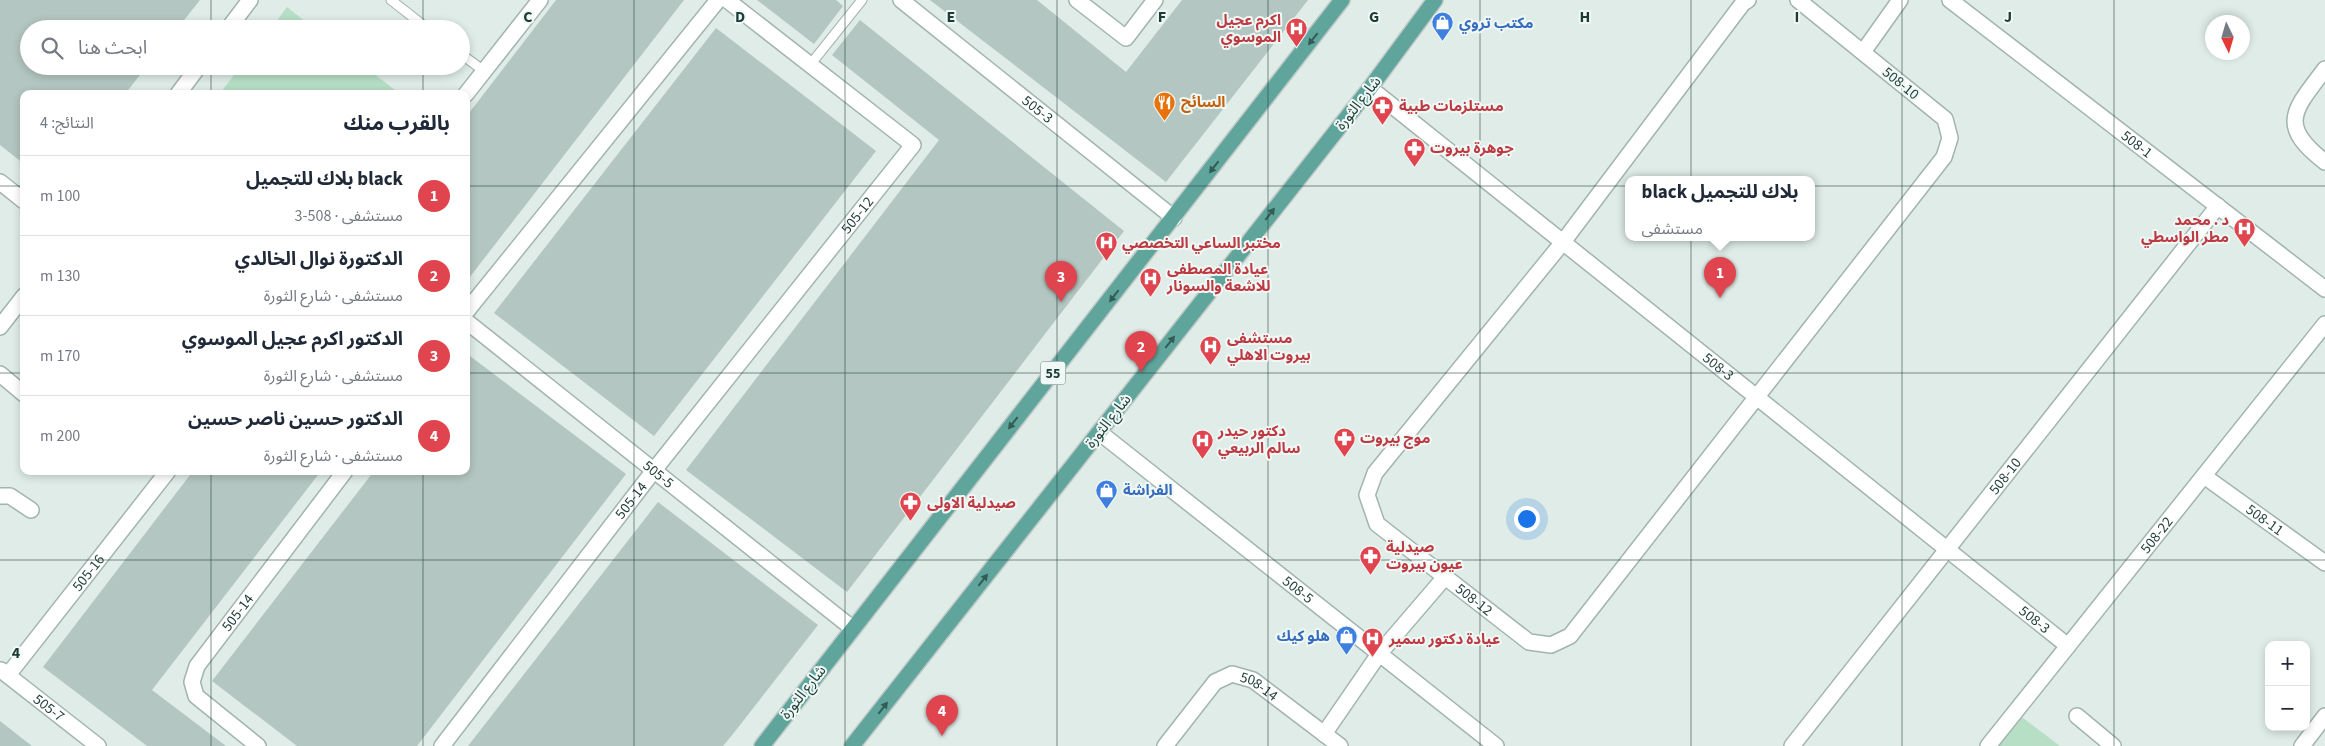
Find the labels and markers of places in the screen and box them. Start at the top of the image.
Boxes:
place label: اكرم عجيل الموسوي [1217,10,1281,48]
shop icon: مكتب تروي [1431,11,1455,42]
place label: مكتب تروي [1459,13,1534,34]
hospital icon: اكرم عجيل الموسوي [1285,17,1309,48]
restaurant icon: السائح [1153,90,1177,121]
place label: السائح [1181,92,1225,113]
pharmacy icon: مستلزمات طبية [1371,94,1395,125]
place label: مستلزمات طبية [1399,96,1504,117]
pharmacy icon: جوهرة بيروت [1402,136,1426,167]
place label: جوهرة بيروت [1430,138,1514,159]
place label: د . محمد مطر الواسطي [2141,210,2229,248]
hospital icon: د . محمد مطر الواسطي [2233,217,2257,248]
hospital icon: مختبر الساعي التخصصي [1094,231,1118,262]
place label: مختبر الساعي التخصصي [1122,233,1281,254]
pin: 1 [1704,257,1736,298]
place label: عيادة المصطفى للاشعة والسونار [1166,259,1270,297]
pin: 3 [1045,261,1077,302]
hospital icon: عيادة المصطفى للاشعة والسونار [1139,266,1163,297]
place label: مستشفى بيروت الاهلي [1227,328,1311,366]
pin: 2 [1125,331,1157,372]
hospital icon: مستشفى بيروت الاهلي [1199,335,1223,366]
place label: دكتور حيدر سالم الربيعي [1217,421,1300,459]
pharmacy icon: موج بيروت [1332,426,1356,457]
hospital icon: دكتور حيدر سالم الربيعي [1190,428,1214,459]
place label: موج بيروت [1360,428,1430,449]
shop icon: الفراشة [1095,478,1119,509]
place label: الفراشة [1123,480,1173,501]
pharmacy icon: صيدلية الاولى [899,491,923,522]
place label: صيدلية الاولى [927,493,1016,514]
place label: صيدلية عيون بيروت [1386,537,1463,575]
pharmacy icon: صيدلية عيون بيروت [1358,544,1382,575]
shop icon: هلو كيك [1334,624,1358,655]
place label: هلو كيك [1277,626,1330,647]
hospital icon: عيادة دكتور سمير [1361,627,1385,658]
place label: عيادة دكتور سمير [1388,629,1500,650]
pin: 4 [926,695,958,736]

